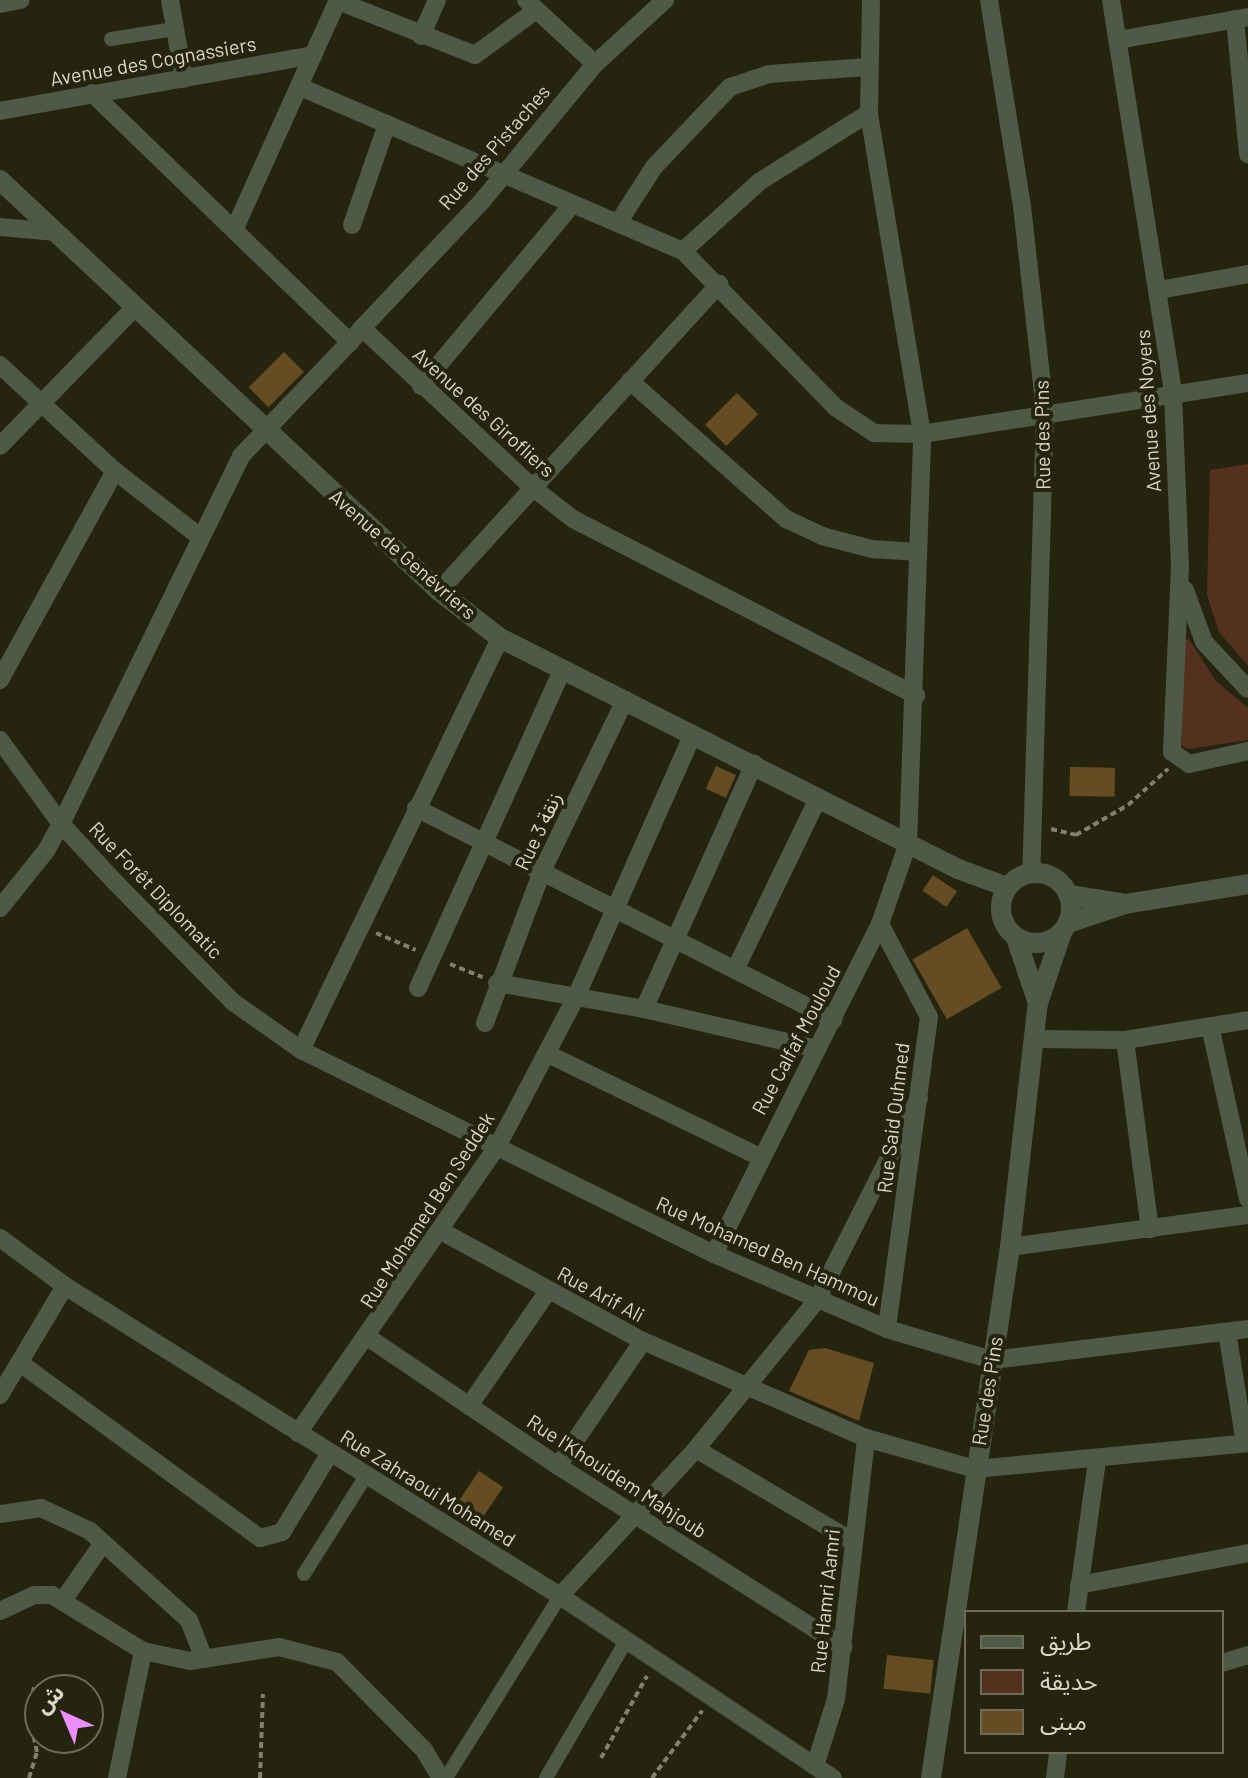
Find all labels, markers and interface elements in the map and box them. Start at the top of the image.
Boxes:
street label: Avenue des Cognassiers [48,31,258,91]
street label: Rue des Pistaches [433,80,555,214]
street label: Avenue des Noyers [1130,329,1166,493]
street label: Avenue des Girofliers [408,342,560,482]
street label: Rue des Pins [1029,380,1055,490]
street label: Avenue de Genévriers [325,484,481,624]
street label: Rue 3 زنقة [509,788,567,874]
street label: Rue Forêt Diplomatic [84,816,228,964]
street label: Rue Calfaf Mouloud [747,961,845,1119]
street label: Rue Said Ouhmed [872,1041,914,1195]
street label: Rue Mohamed Ben Seddek [355,1108,499,1312]
street label: Rue Mohamed Ben Hammou [653,1191,883,1311]
street label: Rue Arif Ali [553,1261,649,1327]
street label: Rue des Pins [967,1335,1007,1447]
street label: Rue l'Khouidem Mahjoub [523,1409,711,1543]
street label: Rue Zahraoui Mohamed [336,1424,520,1552]
street label: Rue Hamri Aamri [805,1528,845,1674]
legend [964,1610,1224,1754]
text: طريق [1040,1626,1092,1655]
text: حديقة [1040,1666,1098,1695]
north arrow [24,1674,104,1754]
text: ش [29,1678,69,1718]
text: مبنى [1040,1706,1087,1735]

